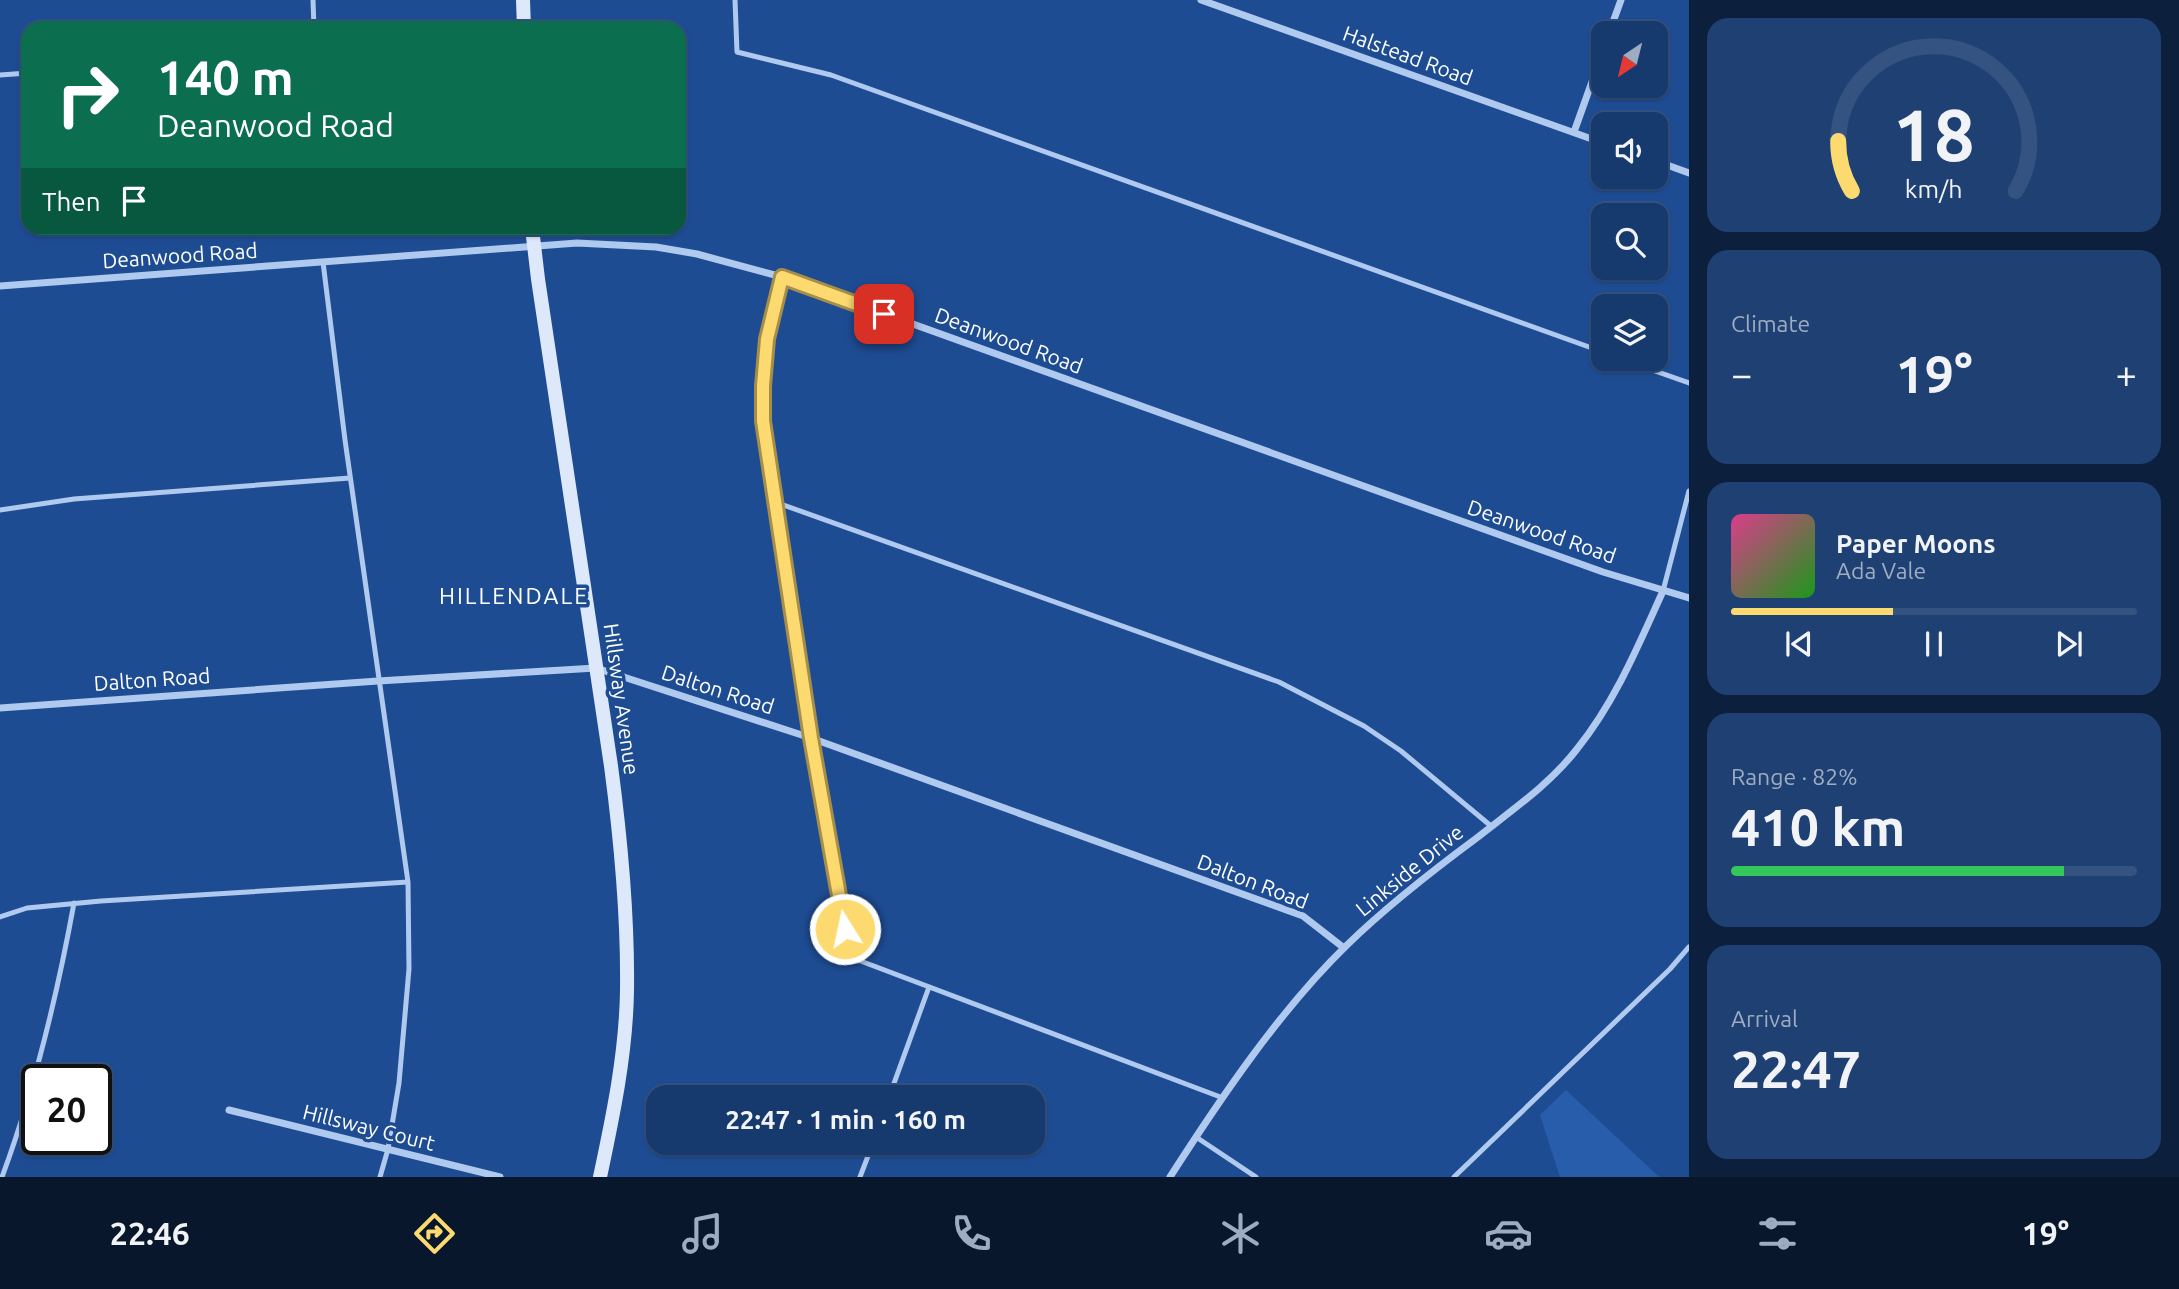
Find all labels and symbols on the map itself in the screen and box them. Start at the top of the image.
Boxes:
street label: Halstead Road [1340,20,1476,90]
north arrow [1591,21,1668,98]
street label: Deanwood Road [102,238,258,272]
pin [854,284,914,344]
street label: Deanwood Road [932,302,1086,378]
street label: Deanwood Road [1465,494,1619,568]
district label: HILLENDALE [439,583,589,608]
street label: Hillsway Avenue [599,622,645,776]
street label: Dalton Road [659,660,777,718]
street label: Dalton Road [93,663,211,695]
street label: Linkside Drive [1351,819,1467,921]
street label: Dalton Road [1194,849,1312,913]
position arrow [808,892,882,966]
speed limit sign: 20 [21,1064,112,1155]
street label: Hillsway Court [301,1099,437,1155]

